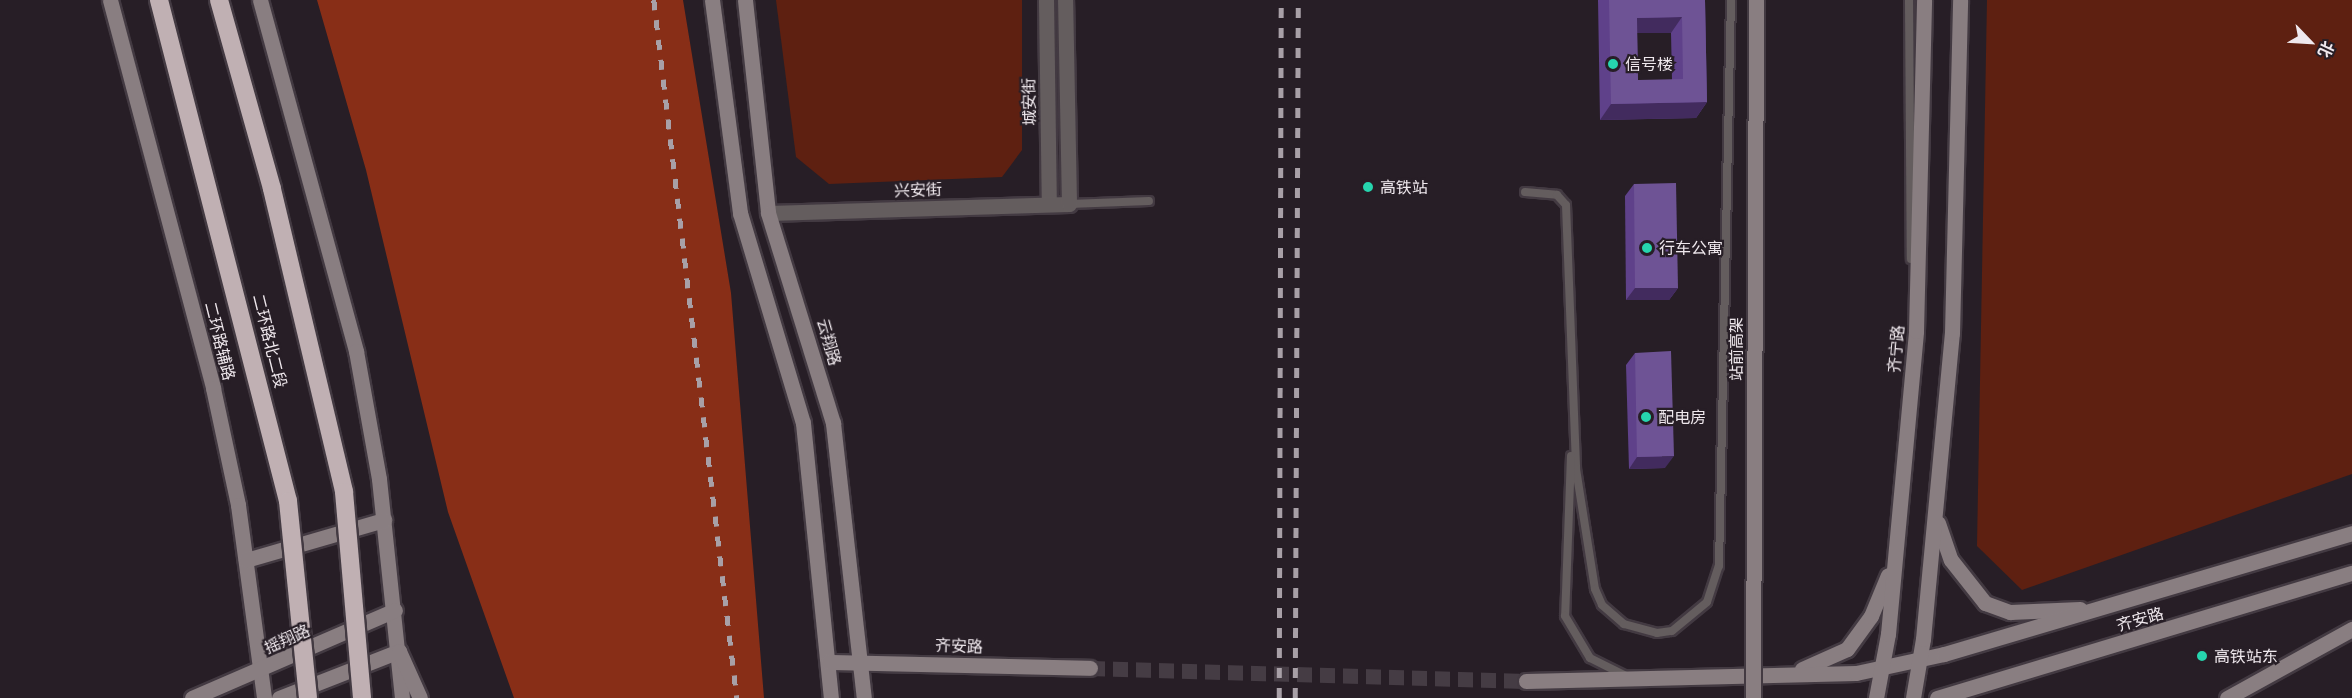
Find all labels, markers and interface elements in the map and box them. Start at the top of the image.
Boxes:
north arrow [2280,12,2340,72]
text: 北 [2315,39,2339,61]
place label: 信号楼 [1625,54,1673,74]
marker: 信号楼 [1606,57,1620,71]
street label: 城安街 [1019,78,1039,126]
place label: 高铁站 [1380,177,1428,197]
street label: 兴安街 [894,180,942,200]
marker: 高铁站 [1361,180,1375,194]
place label: 行车公寓 [1659,238,1723,258]
marker: 行车公寓 [1640,241,1654,255]
street label: 二环路北二段 [249,292,291,390]
street label: 二环路辅路 [201,300,239,382]
street label: 云翔路 [813,316,845,368]
street label: 站前高架 [1726,317,1746,381]
street label: 齐宁路 [1884,324,1908,374]
place label: 配电房 [1658,407,1706,427]
marker: 配电房 [1639,410,1653,424]
street label: 齐安路 [2114,603,2166,635]
street label: 摇翔路 [261,620,313,658]
street label: 齐安路 [935,636,983,656]
place label: 高铁站东 [2214,646,2278,666]
marker: 高铁站东 [2195,649,2209,663]

